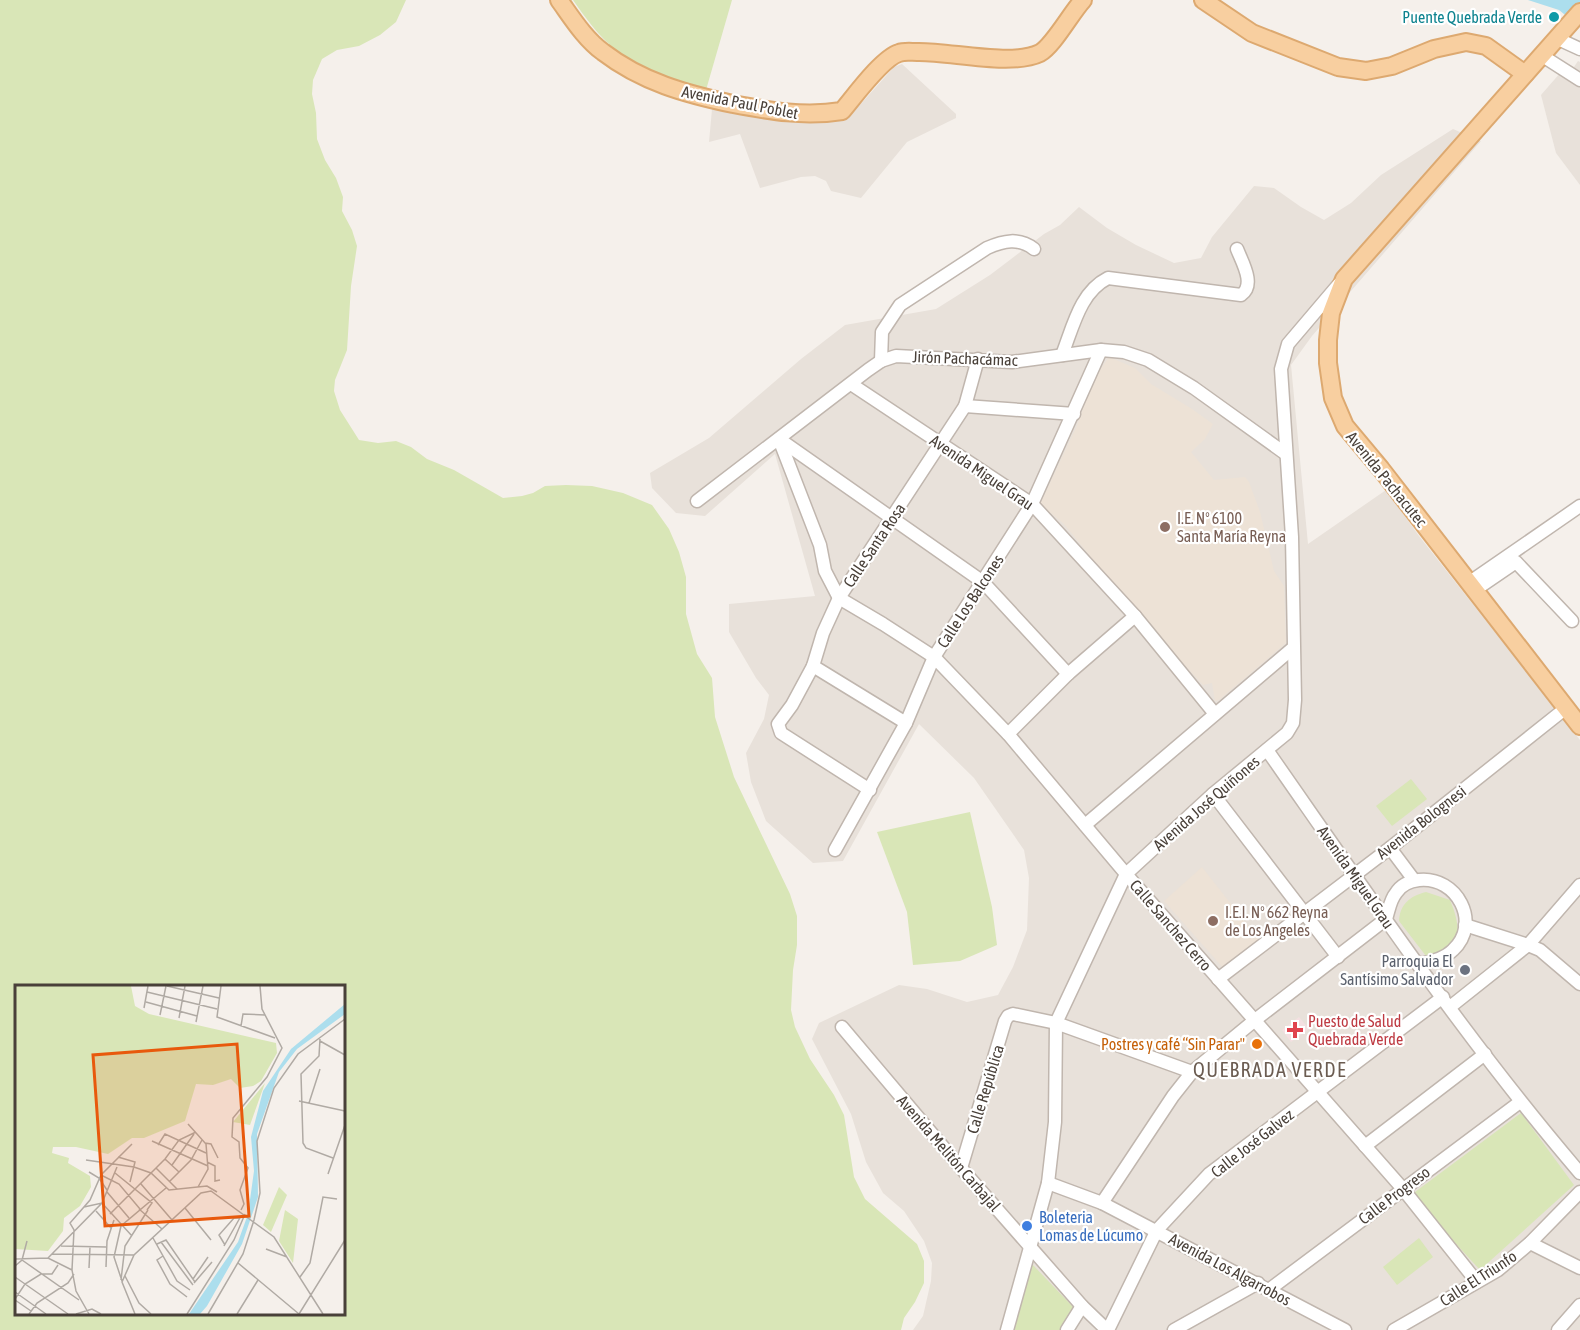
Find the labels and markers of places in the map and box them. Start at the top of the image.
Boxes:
place label: Puente Quebrada Verde [1402,8,1542,26]
marker: Puente Quebrada Verde [1547,10,1561,24]
place label: I.E. N° 6100 Santa María Reyna [1177,509,1286,546]
marker: I.E. N° 6100 Santa María Reyna [1158,520,1172,534]
place label: I.E.I. N° 662 Reyna de Los Angeles [1225,903,1328,940]
marker: I.E.I. N° 662 Reyna de Los Angeles [1206,914,1220,928]
place label: Parroquia El Santísimo Salvador [1340,952,1454,988]
marker: Parroquia El Santísimo Salvador [1458,963,1472,977]
place label: Puesto de Salud Quebrada Verde [1308,1012,1403,1048]
marker: Puesto de Salud Quebrada Verde [1286,1021,1304,1039]
place label: Postres y café “Sin Parar" [1101,1035,1245,1054]
marker: Postres y café “Sin Parar" [1250,1037,1264,1051]
place label: Boleteria Lomas de Lúcumo [1039,1208,1143,1244]
marker: Boleteria Lomas de Lúcumo [1020,1219,1034,1233]

